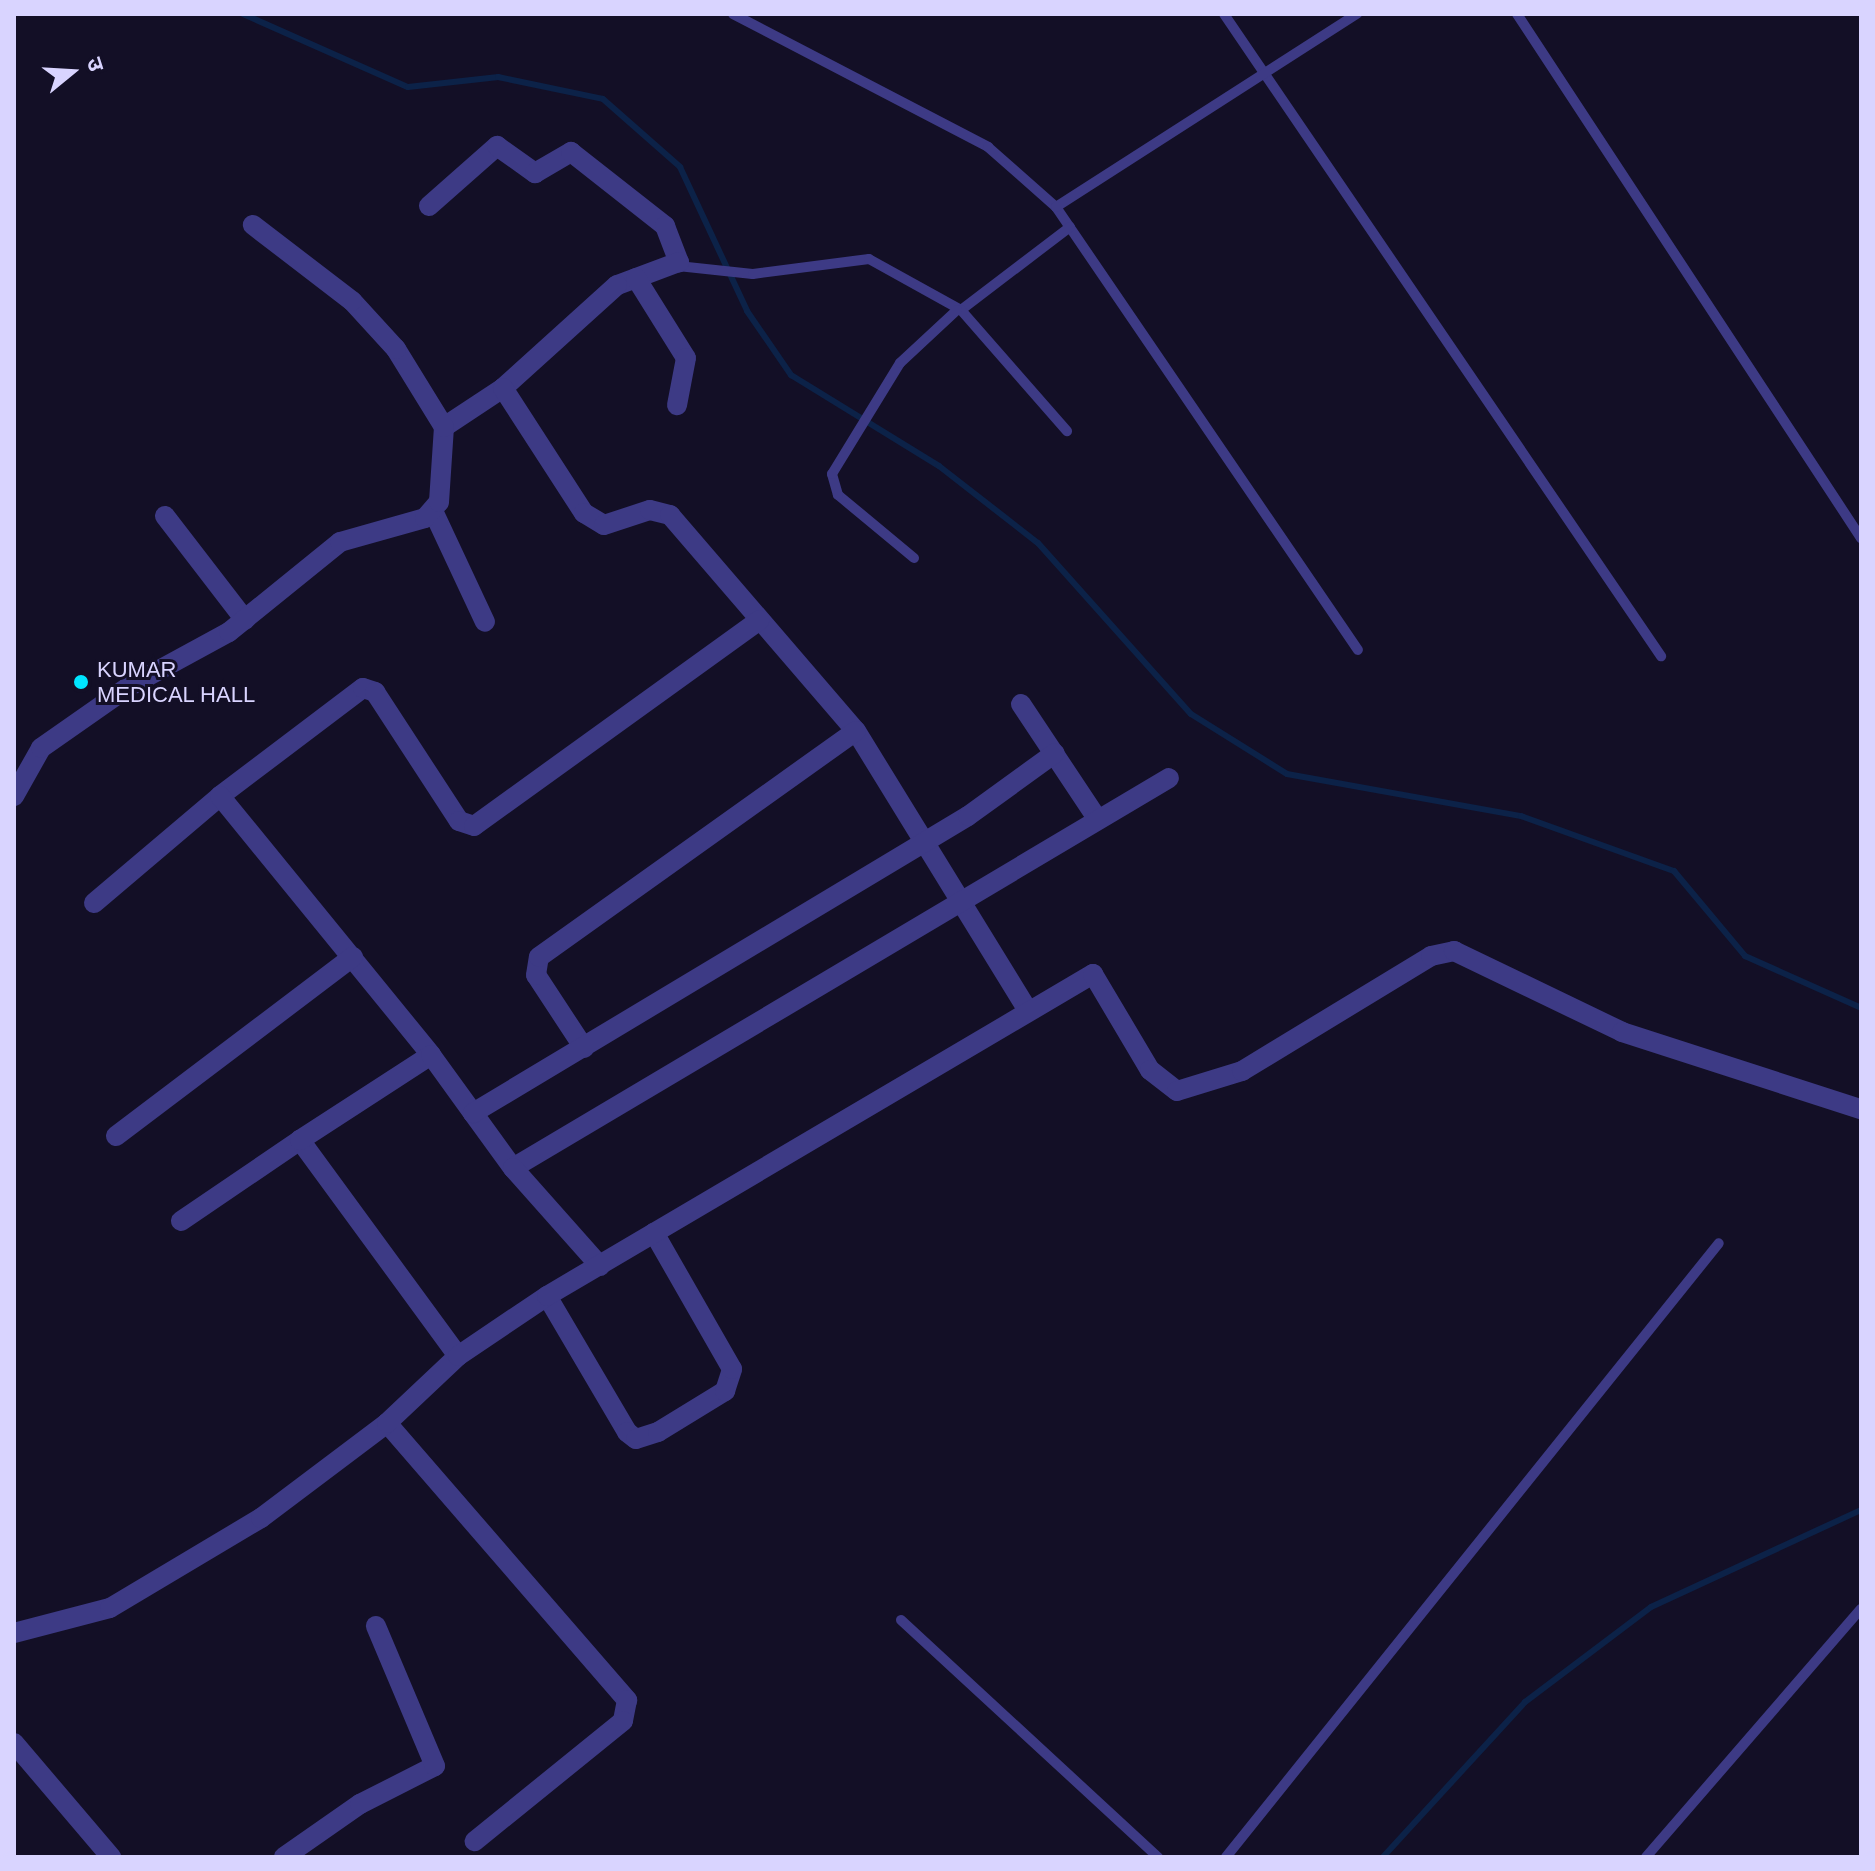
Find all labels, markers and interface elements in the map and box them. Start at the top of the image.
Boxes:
north arrow [32,32,112,112]
text: उ [81,54,109,74]
place label: KUMAR MEDICAL HALL [97,656,256,708]
marker: KUMAR MEDICAL HALL [72,673,90,691]

